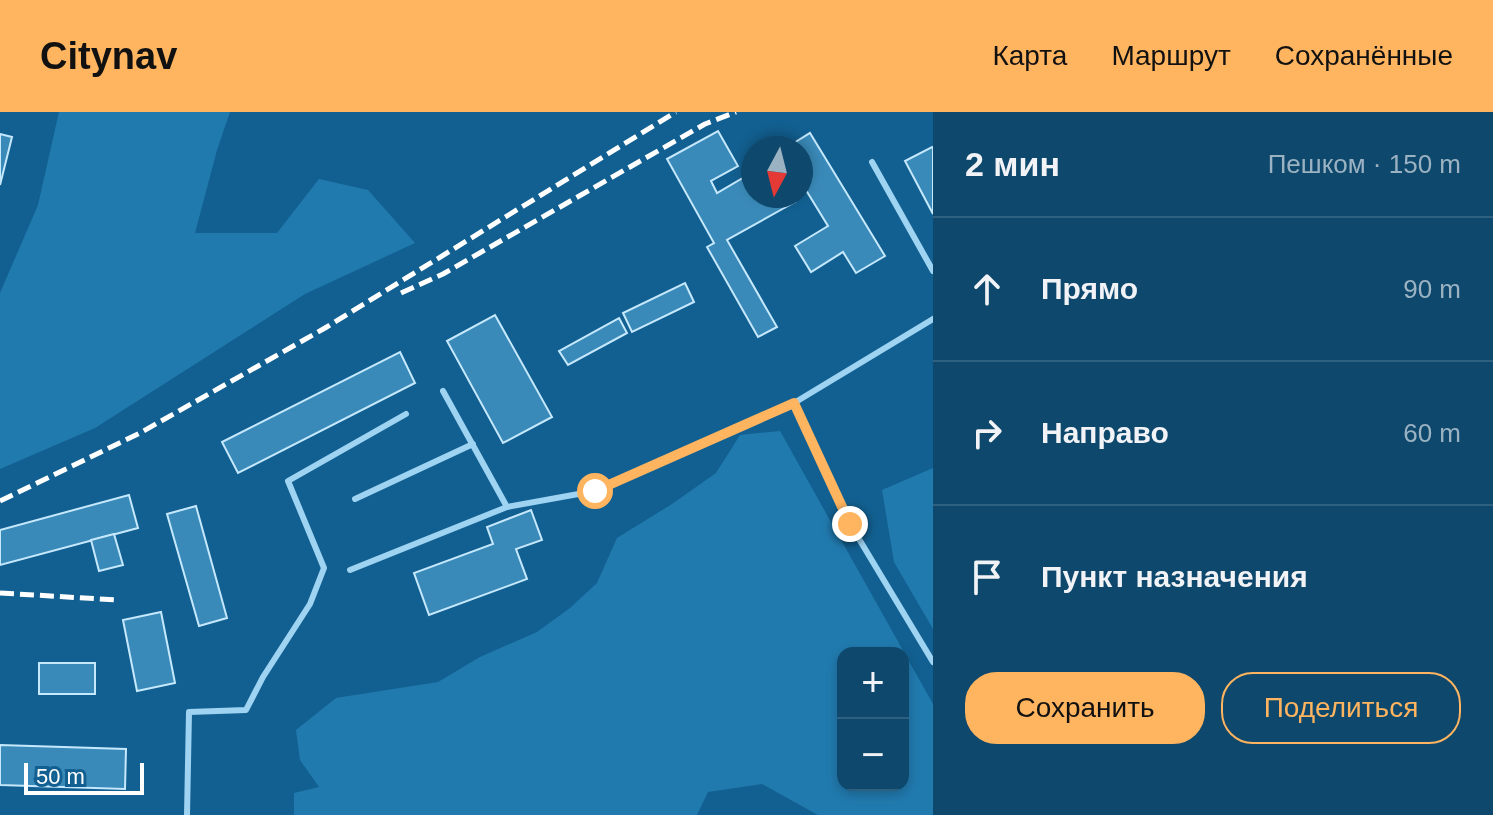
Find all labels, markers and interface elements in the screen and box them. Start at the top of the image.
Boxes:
text: Citynav [40,35,177,77]
text: Карта [992,40,1067,71]
text: Маршрут [1111,40,1231,71]
text: Сохранённые [1275,40,1453,71]
north arrow [741,136,813,208]
text: 2 мин [965,145,1060,183]
text: Пешком · 150 m [1268,149,1461,179]
icon: ahead [965,267,1009,311]
text: Прямо [1041,272,1138,305]
text: 90 m [1403,274,1461,304]
icon: right [965,411,1009,455]
text: Направо [1041,416,1169,449]
text: 60 m [1403,418,1461,448]
route start [577,473,613,509]
route end [832,506,868,542]
icon: arrive [965,555,1009,599]
text: Пункт назначения [1041,560,1308,593]
map controls [837,647,909,791]
button: + [837,647,909,719]
button: Сохранить [965,672,1205,744]
button: Поделиться [1221,672,1461,744]
button: − [837,719,909,791]
scale bar [24,759,144,795]
text: 50 m [36,764,85,789]

